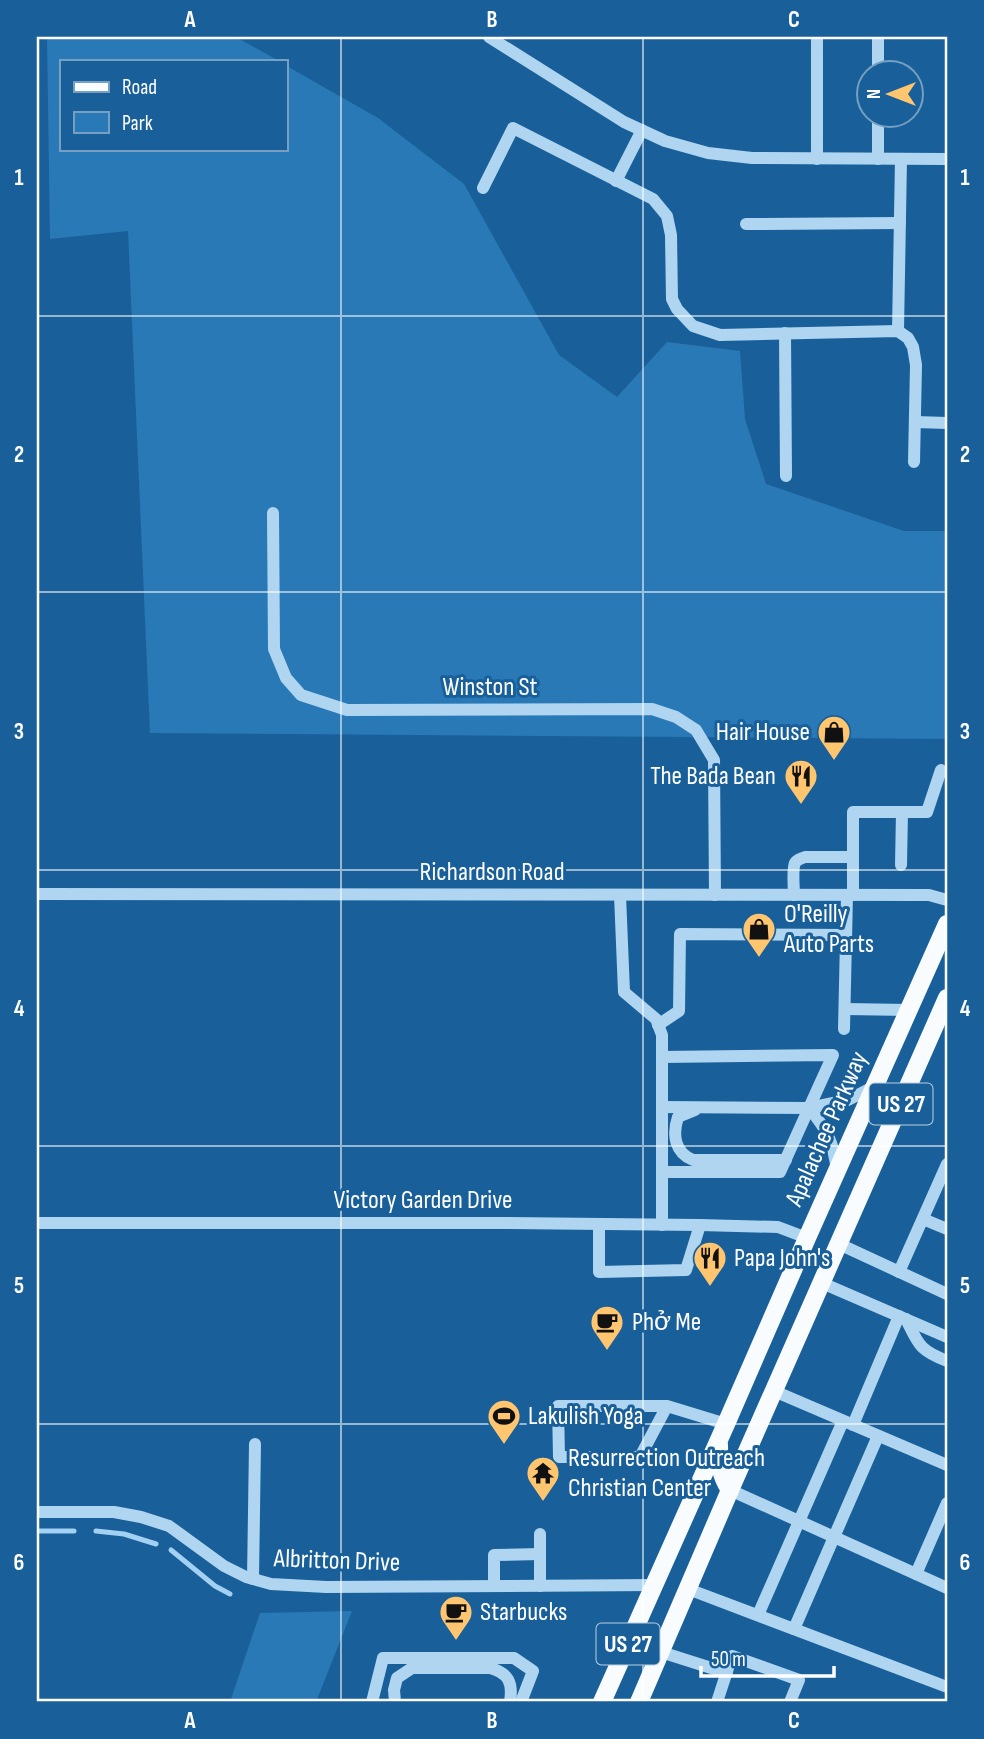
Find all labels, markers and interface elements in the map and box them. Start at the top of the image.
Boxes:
text: A [184,6,197,34]
text: B [487,6,498,34]
text: C [788,6,800,34]
legend [60,60,287,150]
north arrow [855,60,925,130]
text: Road [122,75,157,100]
text: N [863,89,886,99]
text: Park [122,111,153,136]
text: 1 [14,164,24,192]
text: 1 [960,164,970,192]
text: 2 [14,441,24,469]
text: 2 [960,441,970,469]
street label: Winston St [442,672,538,703]
shop icon: Hair House [815,713,853,762]
place label: Hair House [716,717,810,748]
text: 3 [14,718,24,746]
text: 3 [960,718,970,746]
restaurant icon: The Bada Bean [782,757,820,806]
place label: The Bada Bean [650,761,776,792]
street label: Richardson Road [420,857,564,888]
place label: O'Reilly Auto Parts [783,899,874,960]
shop icon: O'Reilly Auto Parts [740,910,778,959]
text: 4 [14,995,25,1023]
text: 4 [960,995,971,1023]
street label: Apalachee Parkway [779,1047,875,1212]
road number: US 27 [870,1084,932,1124]
street label: Victory Garden Drive [334,1185,512,1216]
restaurant icon: Papa John's [691,1239,729,1288]
place label: Papa John's [734,1243,830,1274]
text: 5 [14,1272,24,1300]
text: 5 [960,1272,970,1300]
cafe icon: Phở Me [588,1303,626,1352]
place label: Phở Me [632,1307,701,1338]
sports icon: Lakulish Yoga [485,1397,523,1446]
place label: Lakulish Yoga [528,1401,644,1432]
place label: Resurrection Outreach Christian Center [568,1443,765,1504]
temple icon: Resurrection Outreach Christian Center [524,1454,562,1503]
street label: Albritton Drive [272,1543,401,1579]
text: 6 [14,1549,24,1577]
text: 6 [960,1549,970,1577]
cafe icon: Starbucks [437,1593,475,1642]
place label: Starbucks [480,1597,567,1628]
road number: US 27 [596,1624,660,1664]
scale bar [701,1634,834,1678]
text: 50 m [711,1647,746,1672]
text: A [184,1707,197,1735]
text: B [487,1707,498,1735]
text: C [788,1707,800,1735]

